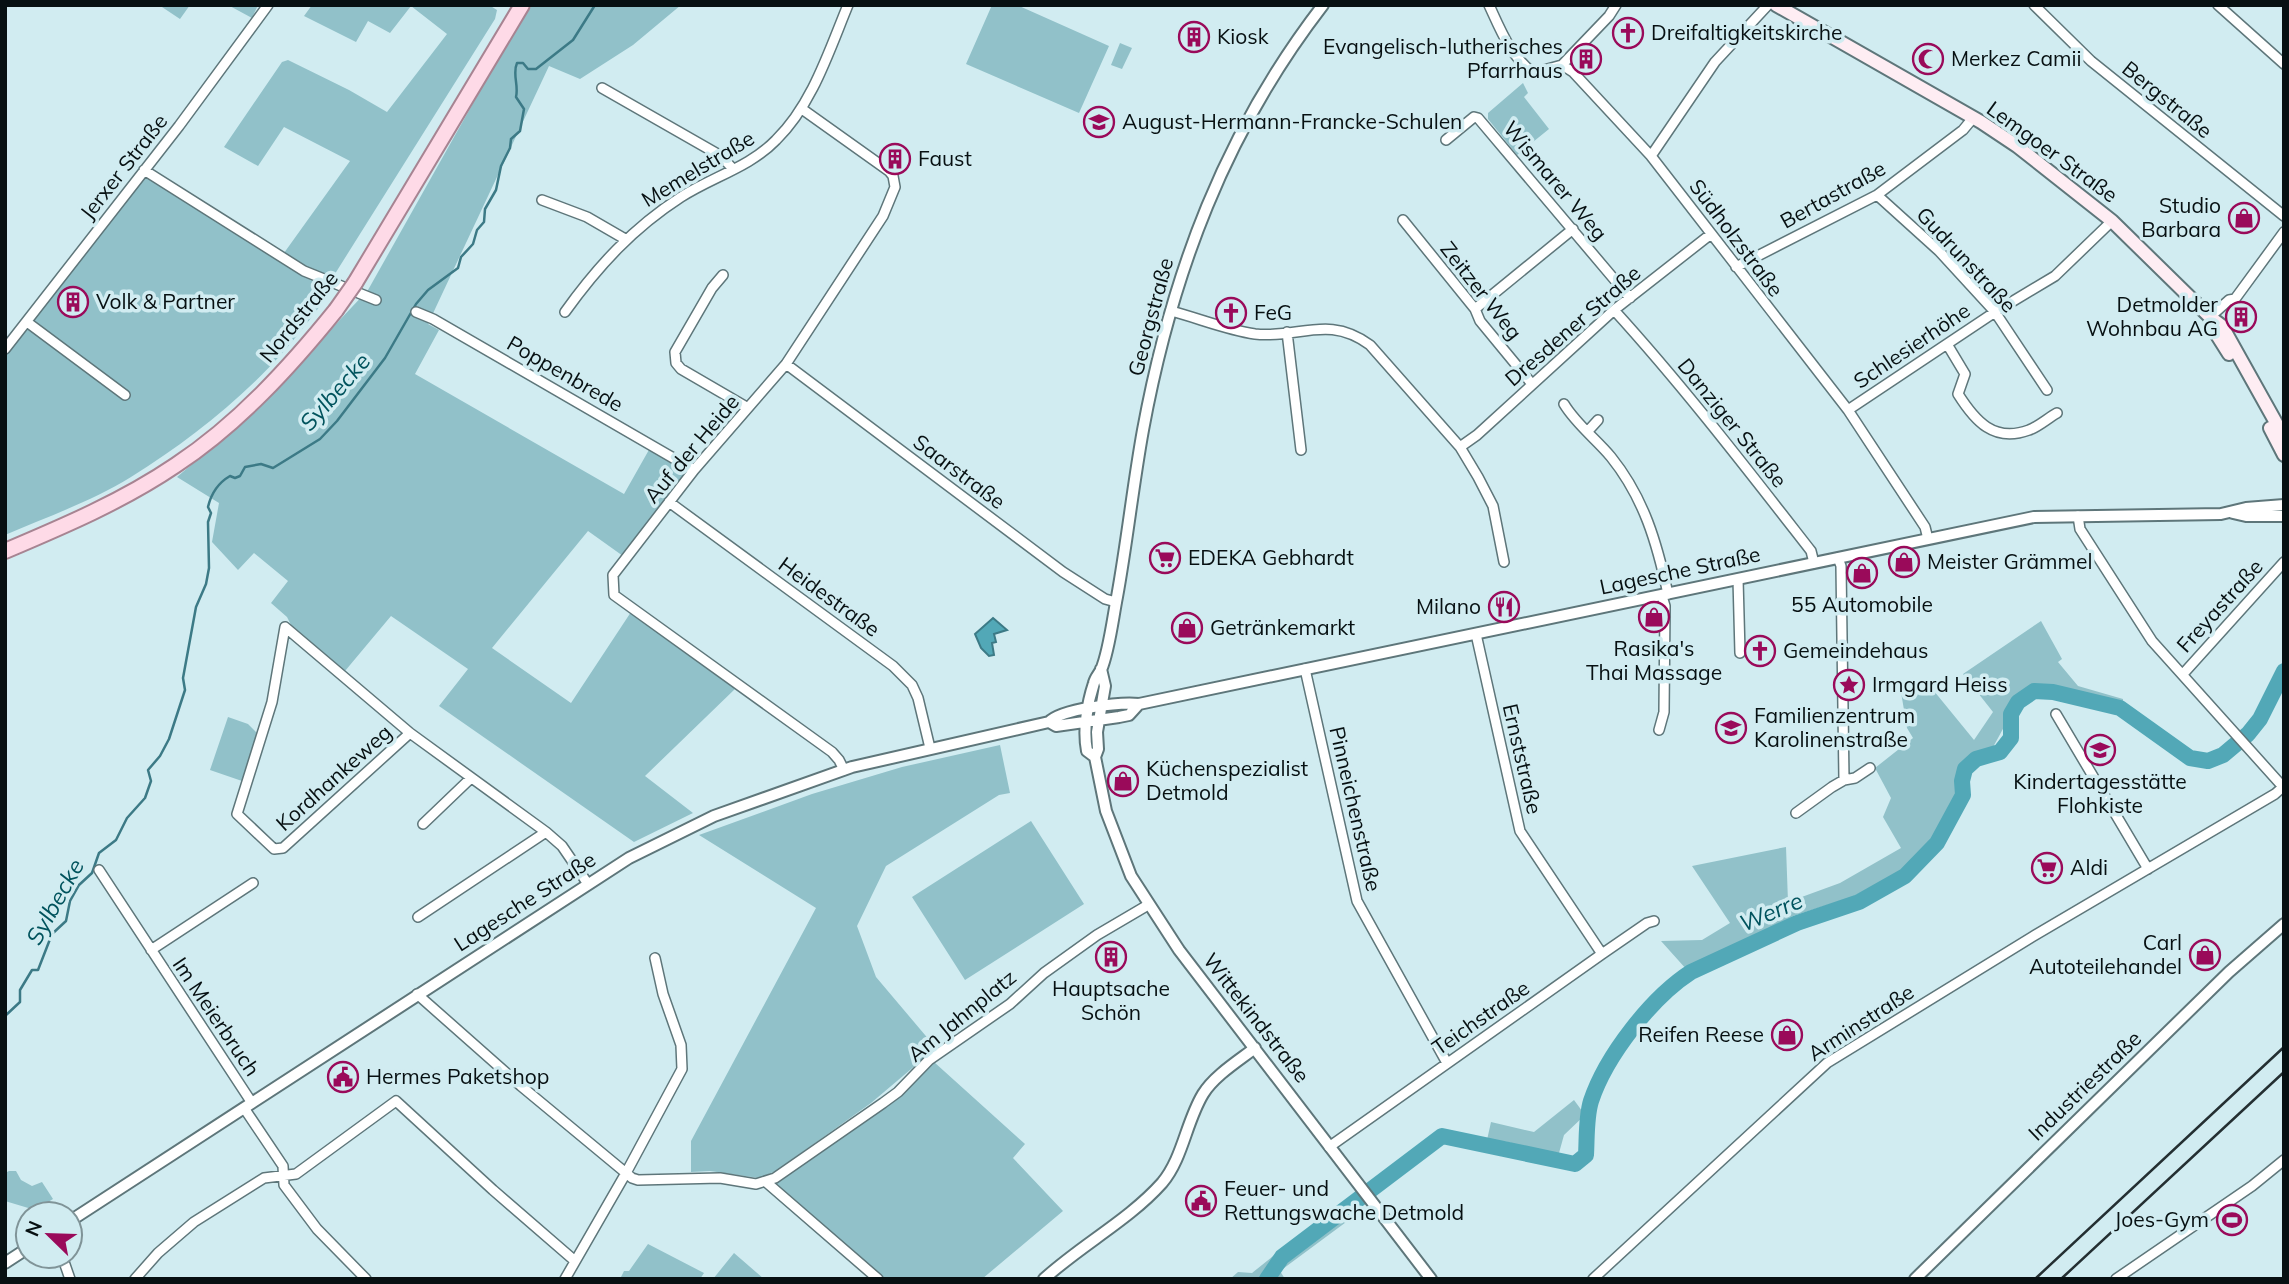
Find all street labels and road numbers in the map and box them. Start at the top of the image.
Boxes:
street label: Bergstraße [2117,55,2218,143]
street label: Lemgoer Straße [1982,95,2123,207]
street label: Jerxer Straße [74,108,173,224]
street label: Wismarer Weg [1498,115,1613,245]
street label: Memelstraße [636,124,759,212]
street label: Bertastraße [1775,155,1890,234]
street label: Südholzstraße [1684,174,1789,301]
street label: Gudrunstraße [1911,201,2022,317]
street label: Zeitzer Weg [1435,236,1528,345]
street label: Georgstraße [1122,255,1178,379]
street label: Dresdener Straße [1499,259,1645,391]
street label: Nordstraße [253,265,343,367]
street label: Schlesierhöhe [1848,297,1975,394]
street label: Poppenbrede [503,329,628,417]
street label: Danziger Straße [1673,352,1793,492]
street label: Auf der Heide [638,389,744,508]
street label: Saarstraße [909,428,1011,514]
street label: Lagesche Straße [1597,540,1762,600]
street label: Heidestraße [774,551,885,642]
street label: Freyastraße [2171,553,2268,657]
street label: Ernststraße [1498,701,1548,816]
street label: Kordhankeweg [270,719,396,836]
street label: Pinneichenstraße [1324,724,1388,894]
street label: Lagesche Straße [449,846,600,957]
street label: Wittekindstraße [1198,947,1315,1087]
street label: Im Meierbruch [167,952,266,1081]
street label: Am Jahnplatz [902,964,1021,1067]
street label: Teichstraße [1427,974,1534,1060]
street label: Arminstraße [1802,978,1918,1066]
street label: Industriestraße [2023,1025,2146,1146]

